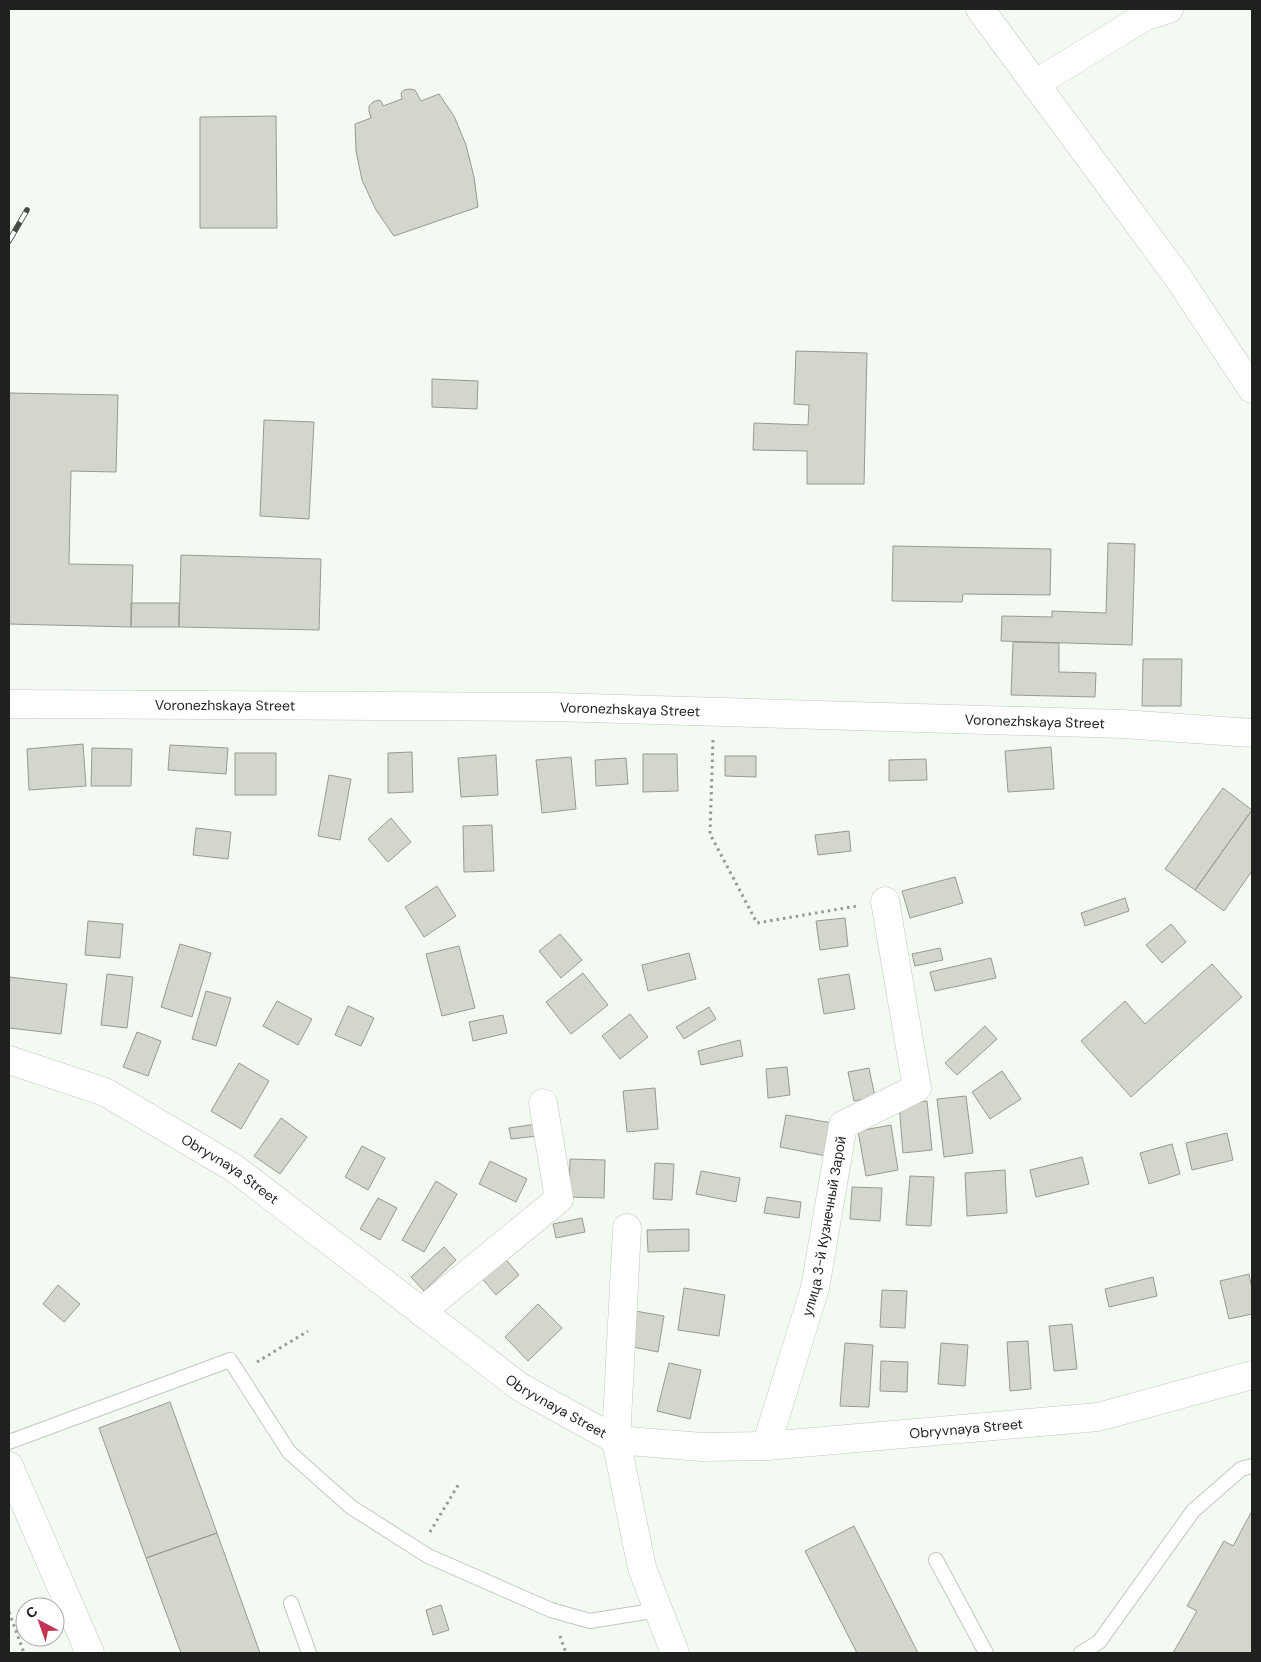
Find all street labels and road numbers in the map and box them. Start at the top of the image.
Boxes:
street label: Voronezhskaya Street [155,696,295,715]
street label: Voronezhskaya Street [560,698,700,720]
street label: Voronezhskaya Street [964,710,1105,732]
street label: Obryvnaya Street [178,1130,282,1208]
street label: улица 3-й Кузнечный Зарой [798,1135,850,1318]
street label: Obryvnaya Street [502,1370,610,1442]
street label: Obryvnaya Street [909,1415,1024,1442]

